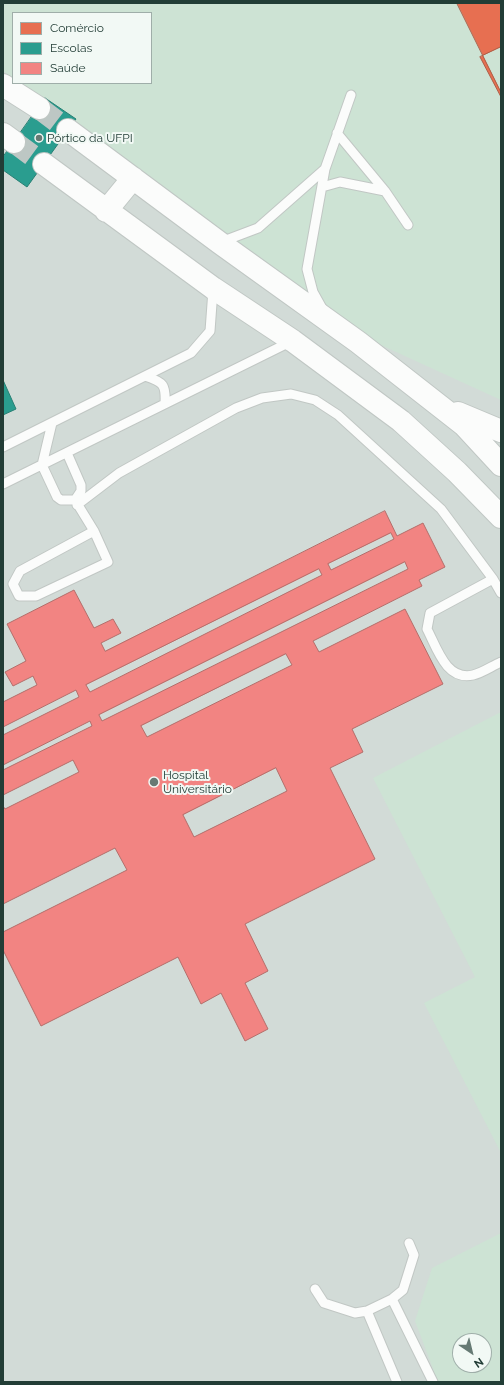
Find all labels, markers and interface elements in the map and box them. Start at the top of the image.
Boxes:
legend [12,12,152,84]
text: Comércio [50,21,104,35]
text: Escolas [50,41,92,55]
text: Saúde [50,61,85,75]
place label: Pórtico da UFPI [47,131,133,145]
marker: Pórtico da UFPI [34,133,44,143]
place label: Hospital Universitário [163,768,232,796]
marker: Hospital Universitário [148,776,160,788]
north arrow [452,1333,492,1373]
text: N [471,1355,486,1370]

